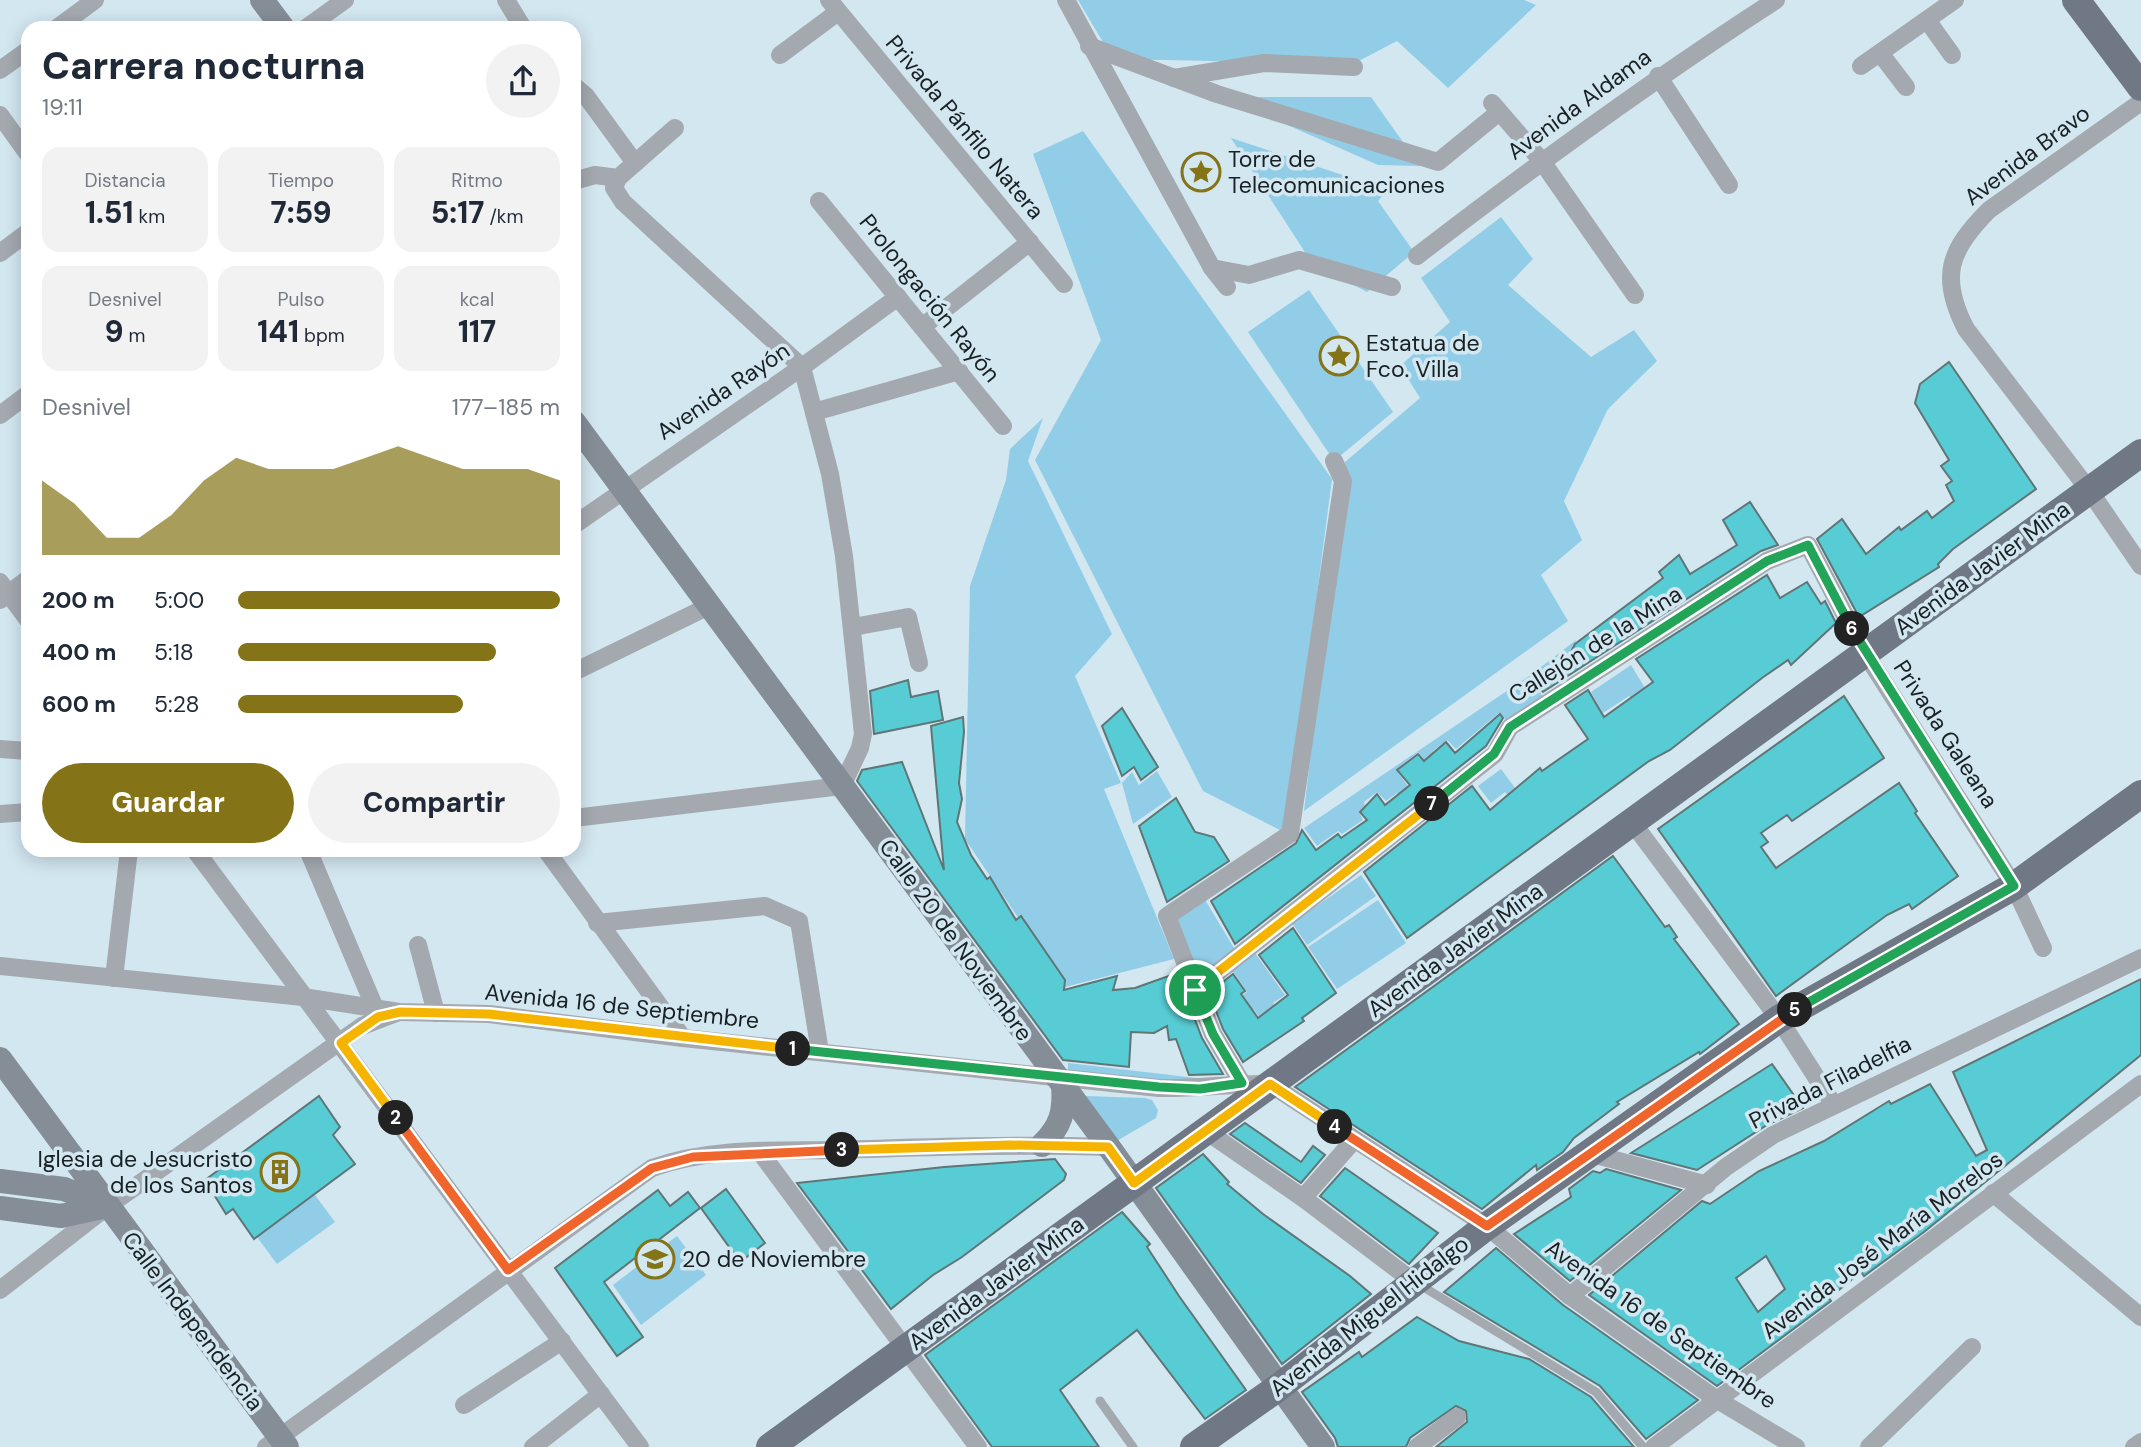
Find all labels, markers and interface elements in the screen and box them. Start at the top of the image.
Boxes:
street label: Privada Pánfilo Natera [879,29,1051,225]
text: Carrera nocturna [42,41,365,91]
street label: Avenida Aldama [1501,42,1657,166]
button: share [486,44,560,118]
text: 19:11 [42,92,83,122]
street label: Avenida Bravo [1958,98,2096,212]
place label: Torre de Telecomunicaciones [1228,144,1445,200]
place icon: Torre de Telecomunicaciones [1180,151,1222,193]
text: Distancia [84,168,166,193]
text: Tiempo [268,168,334,193]
text: Ritmo [451,168,503,193]
text: 1.51 [85,193,134,232]
text: 7:59 [271,193,331,232]
text: 5:17 [431,193,484,232]
text: km [134,204,165,229]
text: /km [484,204,523,229]
street label: Prolongación Rayón [853,208,1007,388]
text: Desnivel [88,287,162,312]
text: Pulso [278,287,324,312]
text: kcal [460,287,494,312]
text: 9 [104,312,124,351]
text: 141 [257,312,299,351]
text: 117 [458,312,496,351]
text: m [124,323,146,348]
text: bpm [299,323,345,348]
place label: Estatua de Fco. Villa [1366,328,1480,384]
street label: Avenida Rayón [651,335,795,447]
place icon: Estatua de Fco. Villa [1318,335,1360,377]
text: Desnivel [42,392,131,422]
text: 177–185 m [452,392,560,422]
street label: Avenida Javier Mina [1888,494,2076,642]
street label: Callejón de la Mina [1503,579,1687,709]
text: 200 m [42,585,115,615]
text: 5:00 [154,585,204,615]
pin: 6 [1834,612,1870,646]
text: 6 [1845,616,1858,641]
text: 400 m [42,637,116,667]
text: 5:18 [154,637,194,667]
street label: Privada Galeana [1887,654,2005,814]
text: 600 m [42,689,116,719]
text: 5:28 [154,689,200,719]
button: Guardar [42,763,294,843]
button: Compartir [308,763,560,843]
pin: 7 [1414,786,1450,822]
text: 7 [1426,791,1437,816]
street label: Calle 20 de Noviembre [873,833,1039,1047]
street label: Avenida Javier Mina [1361,876,1549,1024]
pin [1165,960,1225,1020]
icon: arrive [1176,971,1214,1009]
street label: Avenida 16 de Septiembre [483,977,761,1035]
pin: 5 [1778,992,1812,1028]
text: 5 [1789,997,1800,1022]
street label: Privada Filadelfia [1744,1028,1916,1136]
pin: 1 [776,1032,810,1066]
text: 1 [789,1036,796,1061]
pin: 2 [378,1100,414,1136]
text: 2 [390,1105,401,1130]
pin: 4 [1318,1110,1352,1144]
text: 4 [1328,1114,1341,1139]
pin: 3 [824,1132,860,1168]
text: 3 [836,1137,847,1162]
place label: Iglesia de Jesucristo de los Santos [37,1144,253,1200]
street label: Avenida José María Morelos [1755,1144,2009,1346]
building icon: Iglesia de Jesucristo de los Santos [259,1151,301,1193]
street label: Avenida Javier Mina [902,1209,1090,1357]
street label: Calle Independencia [116,1225,270,1417]
street label: Avenida Miguel Hidalgo [1263,1229,1475,1403]
street label: Avenida 16 de Septiembre [1539,1233,1783,1415]
school or university icon: 20 de Noviembre [634,1238,676,1280]
place label: 20 de Noviembre [682,1244,866,1274]

